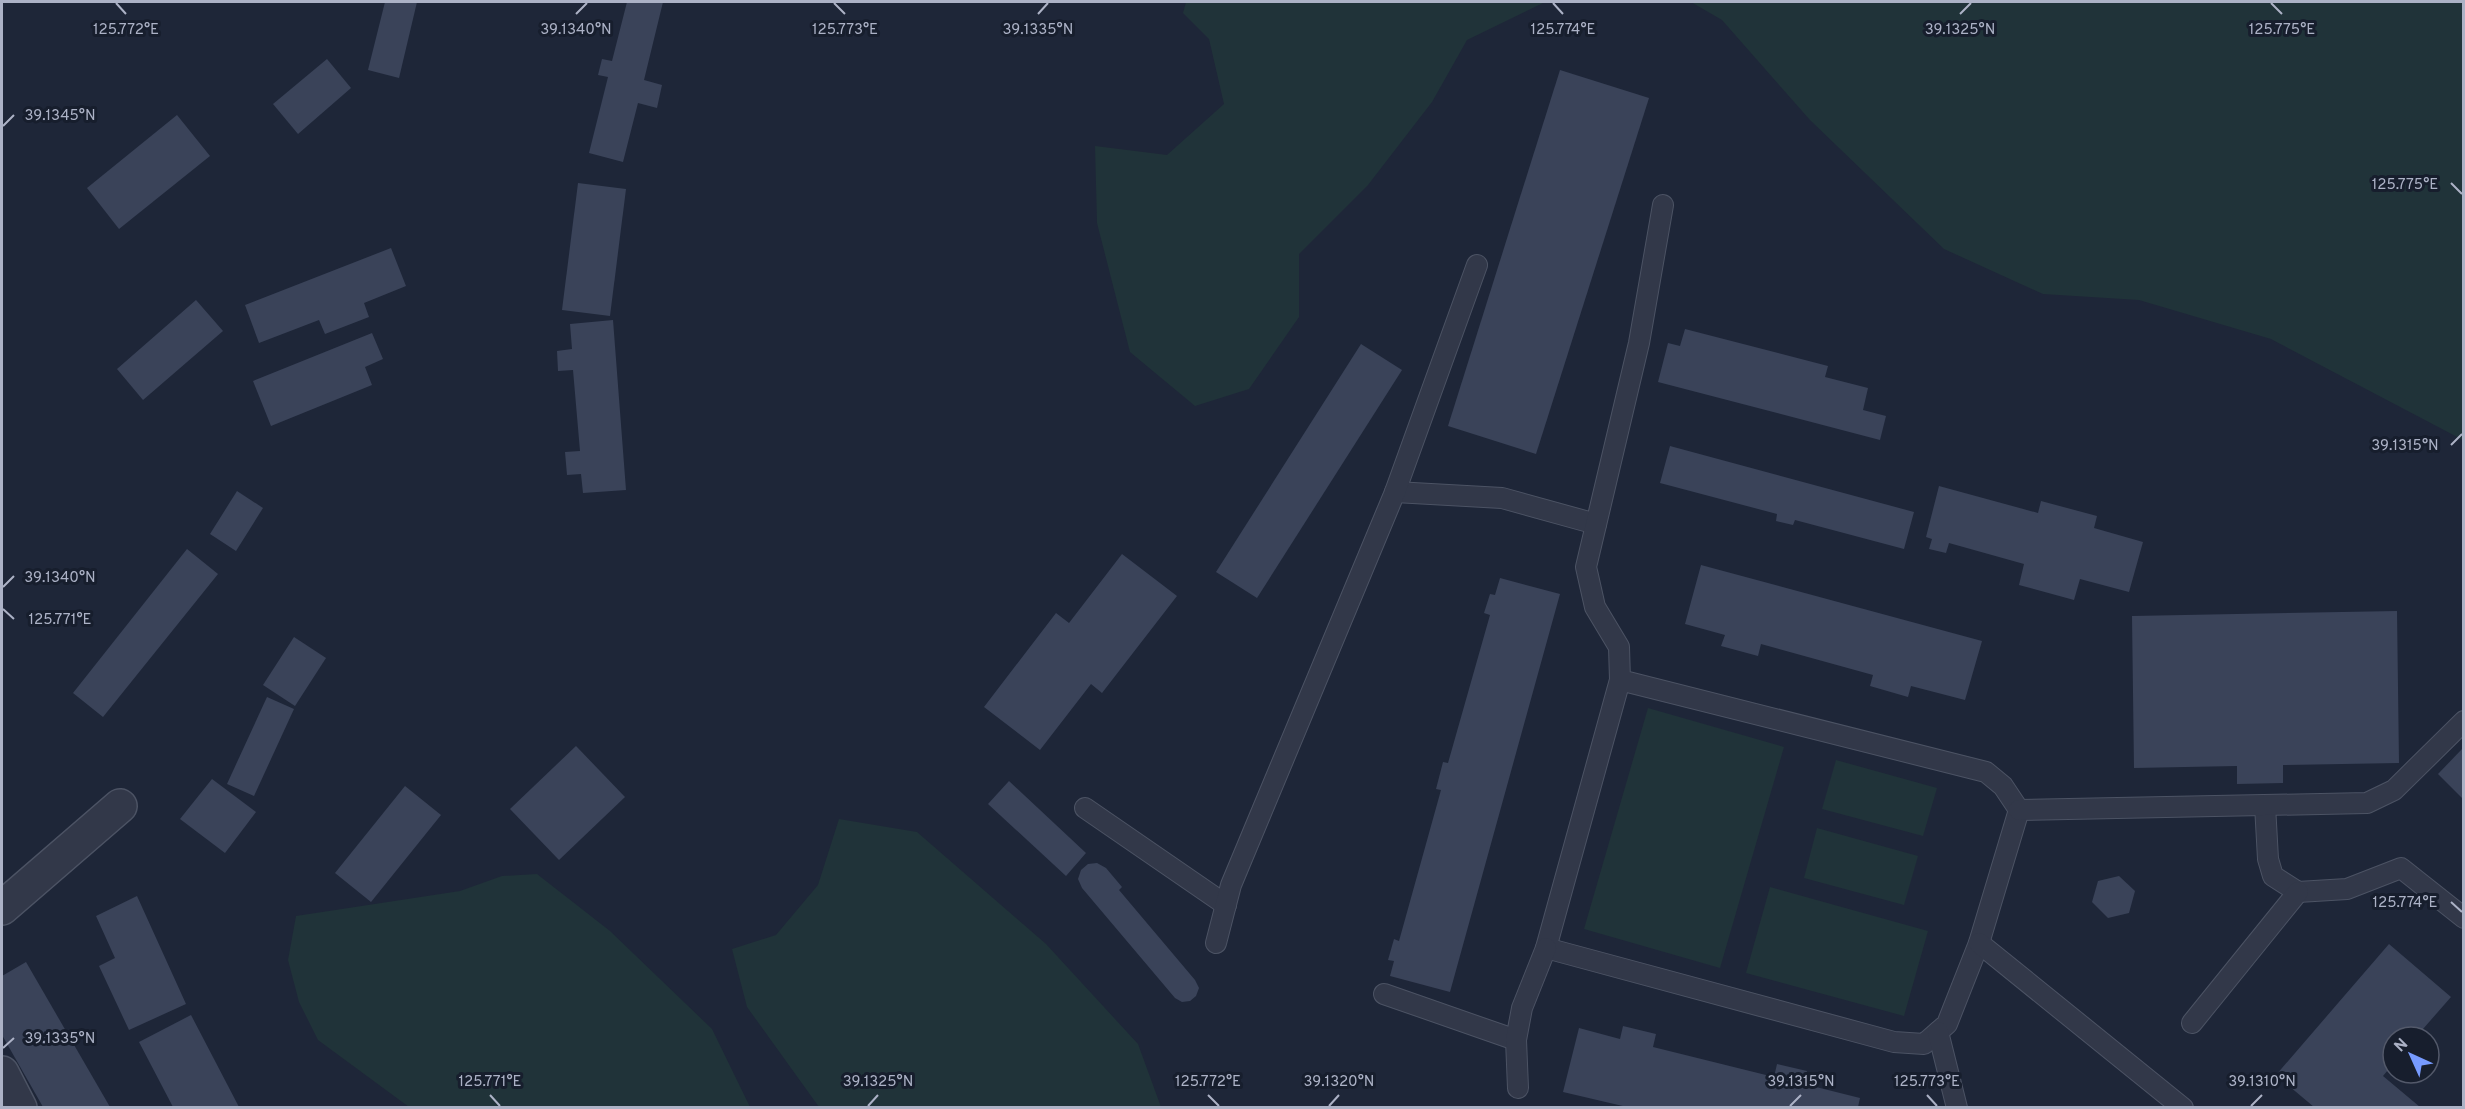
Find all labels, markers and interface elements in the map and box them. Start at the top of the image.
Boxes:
text: 125.772°E [93,21,159,40]
text: 39.1340°N [540,21,612,40]
text: 125.773°E [812,21,878,40]
text: 39.1335°N [1003,21,1073,40]
text: 125.774°E [1530,21,1596,40]
text: 39.1325°N [1925,21,1995,40]
text: 125.775°E [2249,21,2315,40]
text: 39.1345°N [24,107,96,126]
text: 125.775°E [2372,176,2438,195]
text: 39.1315°N [2371,437,2439,456]
text: 39.1340°N [24,569,96,588]
text: 125.771°E [28,611,92,630]
text: 125.774°E [2372,894,2438,913]
north arrow [2381,1025,2441,1085]
text: 39.1335°N [25,1030,95,1049]
text: N [2391,1035,2413,1057]
text: 125.771°E [458,1073,522,1092]
text: 39.1325°N [843,1073,913,1092]
text: 125.772°E [1175,1073,1241,1092]
text: 39.1320°N [1304,1073,1374,1092]
text: 39.1315°N [1767,1073,1835,1092]
text: 125.773°E [1894,1073,1960,1092]
text: 39.1310°N [2228,1073,2296,1092]

